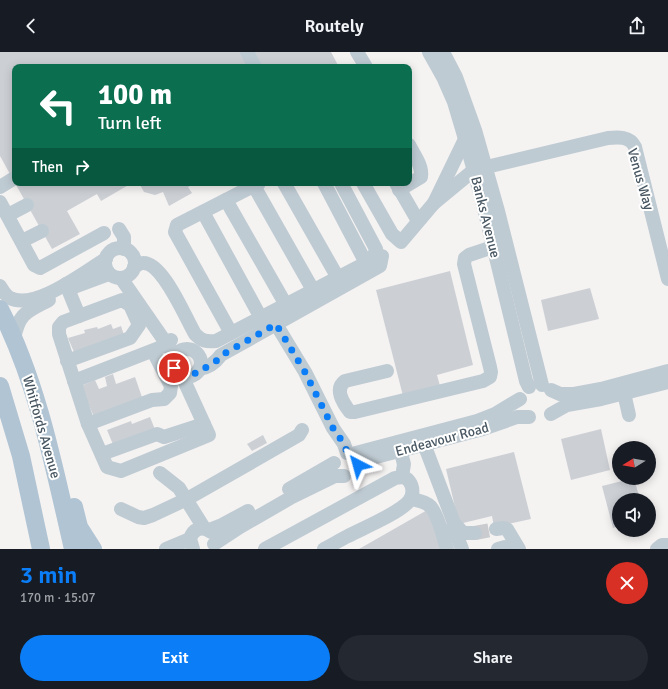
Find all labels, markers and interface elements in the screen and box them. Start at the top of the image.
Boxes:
icon: back [20,15,42,37]
text: Routely [304,15,364,37]
icon: share [626,15,648,37]
text: 100 m [98,78,172,112]
icon: left [32,80,84,132]
text: Turn left [98,112,161,134]
street label: Venus Way [624,146,658,213]
icon: right [71,156,93,178]
text: Then [32,158,63,176]
street label: Banks Avenue [467,175,504,260]
pin [157,351,191,385]
icon: arrive [163,357,185,379]
street label: Whitfords Avenue [19,374,64,480]
street label: Endeavour Road [393,419,491,460]
north arrow [612,441,656,485]
map controls [612,441,656,537]
position arrow [337,444,379,486]
button: sound [612,493,656,537]
text: 3 min [20,560,77,590]
button: close [606,562,648,604]
text: 170 m · 15:07 [20,590,96,606]
button: Exit [20,635,330,681]
button: Share [338,635,648,681]

